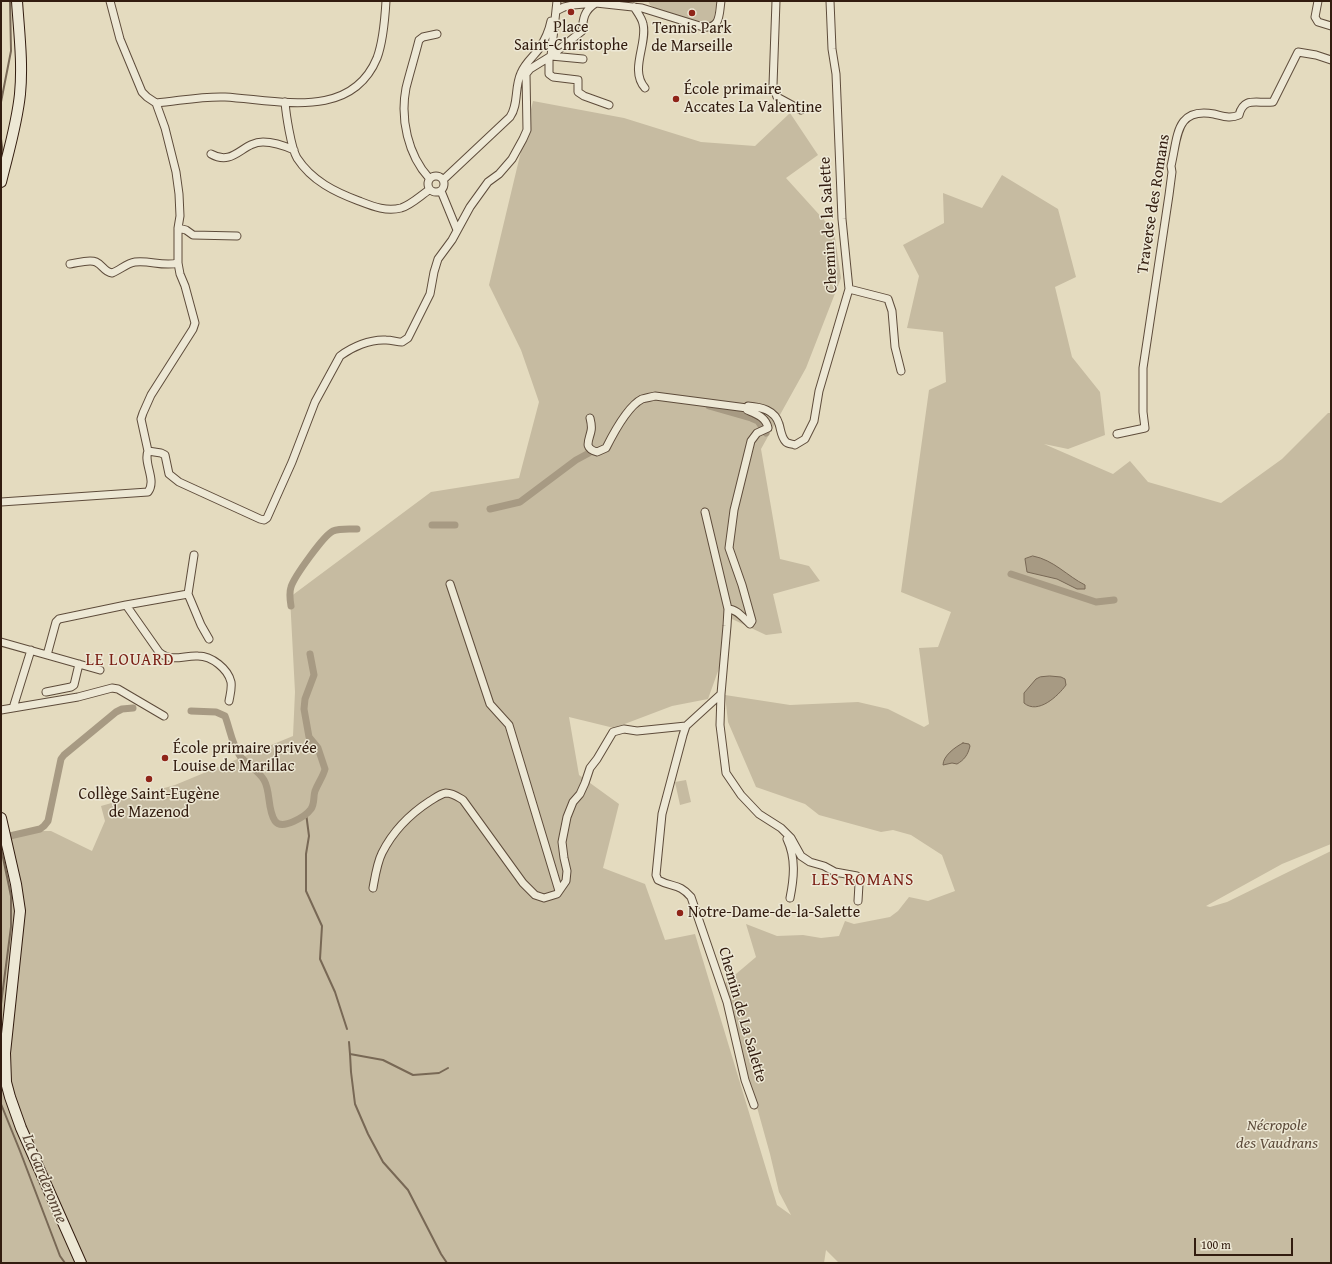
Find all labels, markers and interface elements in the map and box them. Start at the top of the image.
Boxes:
marker: Place Saint-Christophe [566,7,576,17]
marker: Tennis Park de Marseille [687,8,697,18]
place label: Place Saint-Christophe [514,18,628,56]
place label: Tennis Park de Marseille [651,19,733,57]
place label: École primaire Accates La Valentine [684,80,822,118]
marker: École primaire Accates La Valentine [671,94,681,104]
street label: Traverse des Romans [1133,133,1175,275]
street label: Chemin de la Salette [816,156,842,294]
district label: LE LOUARD [85,651,175,671]
place label: École primaire privée Louise de Marillac [173,739,317,777]
marker: École primaire privée Louise de Marillac [160,753,170,763]
marker: Collège Saint-Eugène de Mazenod [144,774,154,784]
place label: Collège Saint-Eugène de Mazenod [78,785,220,823]
district label: LES ROMANS [812,871,914,891]
place label: Notre-Dame-de-la-Salette [688,903,860,923]
marker: Notre-Dame-de-la-Salette [675,908,685,918]
street label: Chemin de La Salette [713,945,771,1085]
park label: Nécropole des Vaudrans [1236,1116,1318,1154]
water label: La Garderonne [17,1131,71,1227]
scale bar [1196,1230,1295,1256]
text: 100 m [1201,1236,1231,1253]

